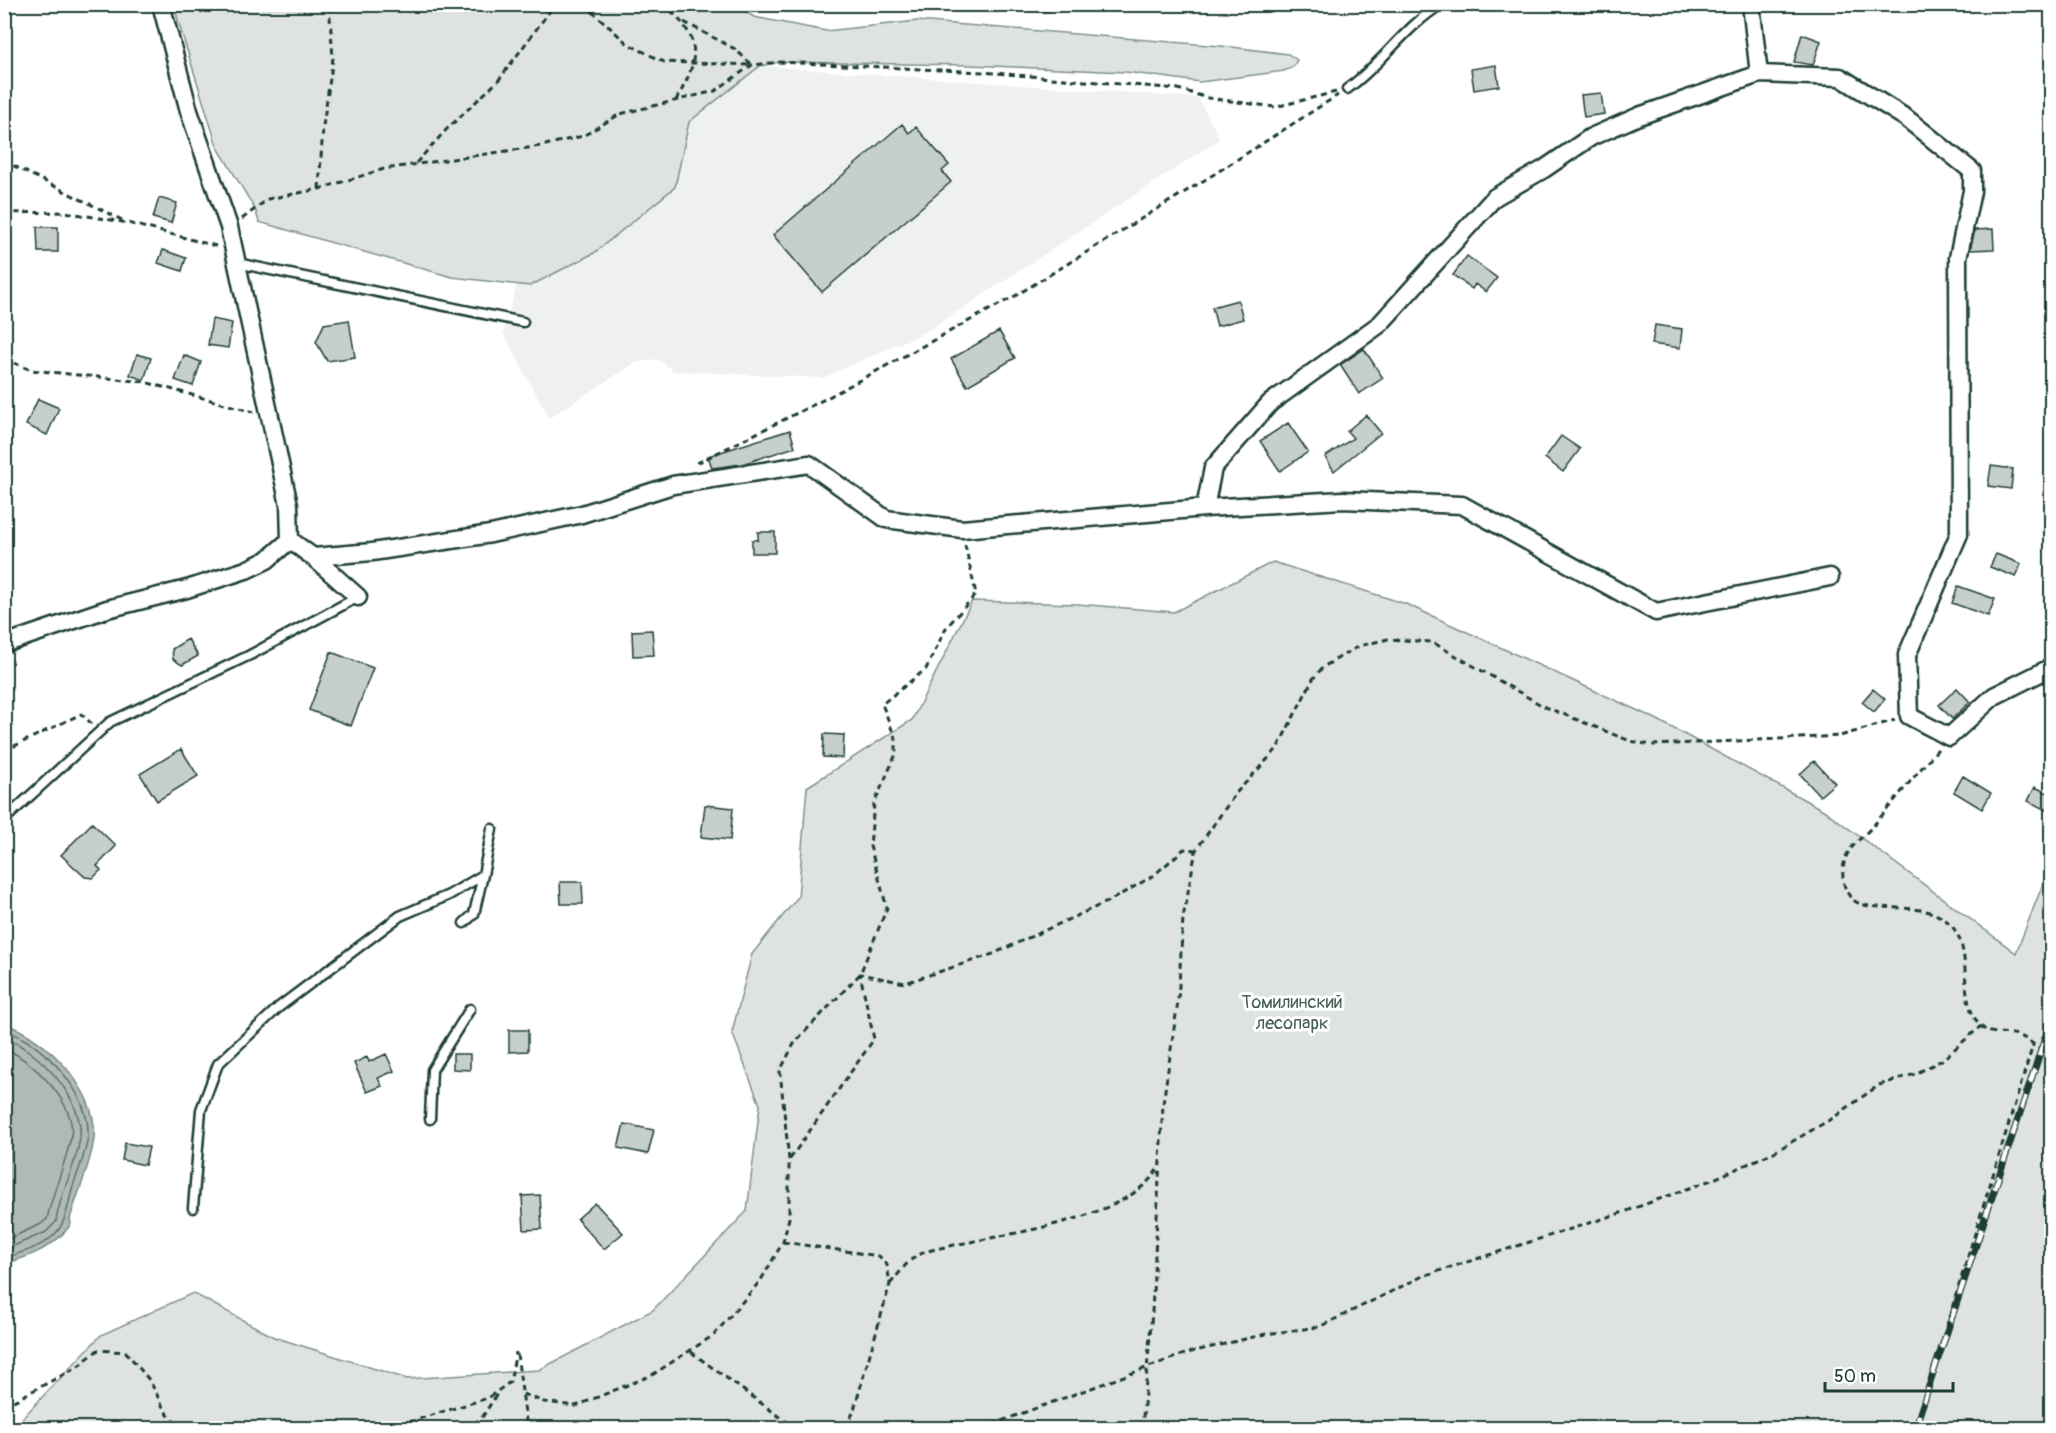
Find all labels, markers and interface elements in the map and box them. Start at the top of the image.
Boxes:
park label: Томилинский лесопарк [1241,991,1343,1035]
scale bar [1825,1355,1952,1393]
text: 50 m [1834,1365,1876,1388]

